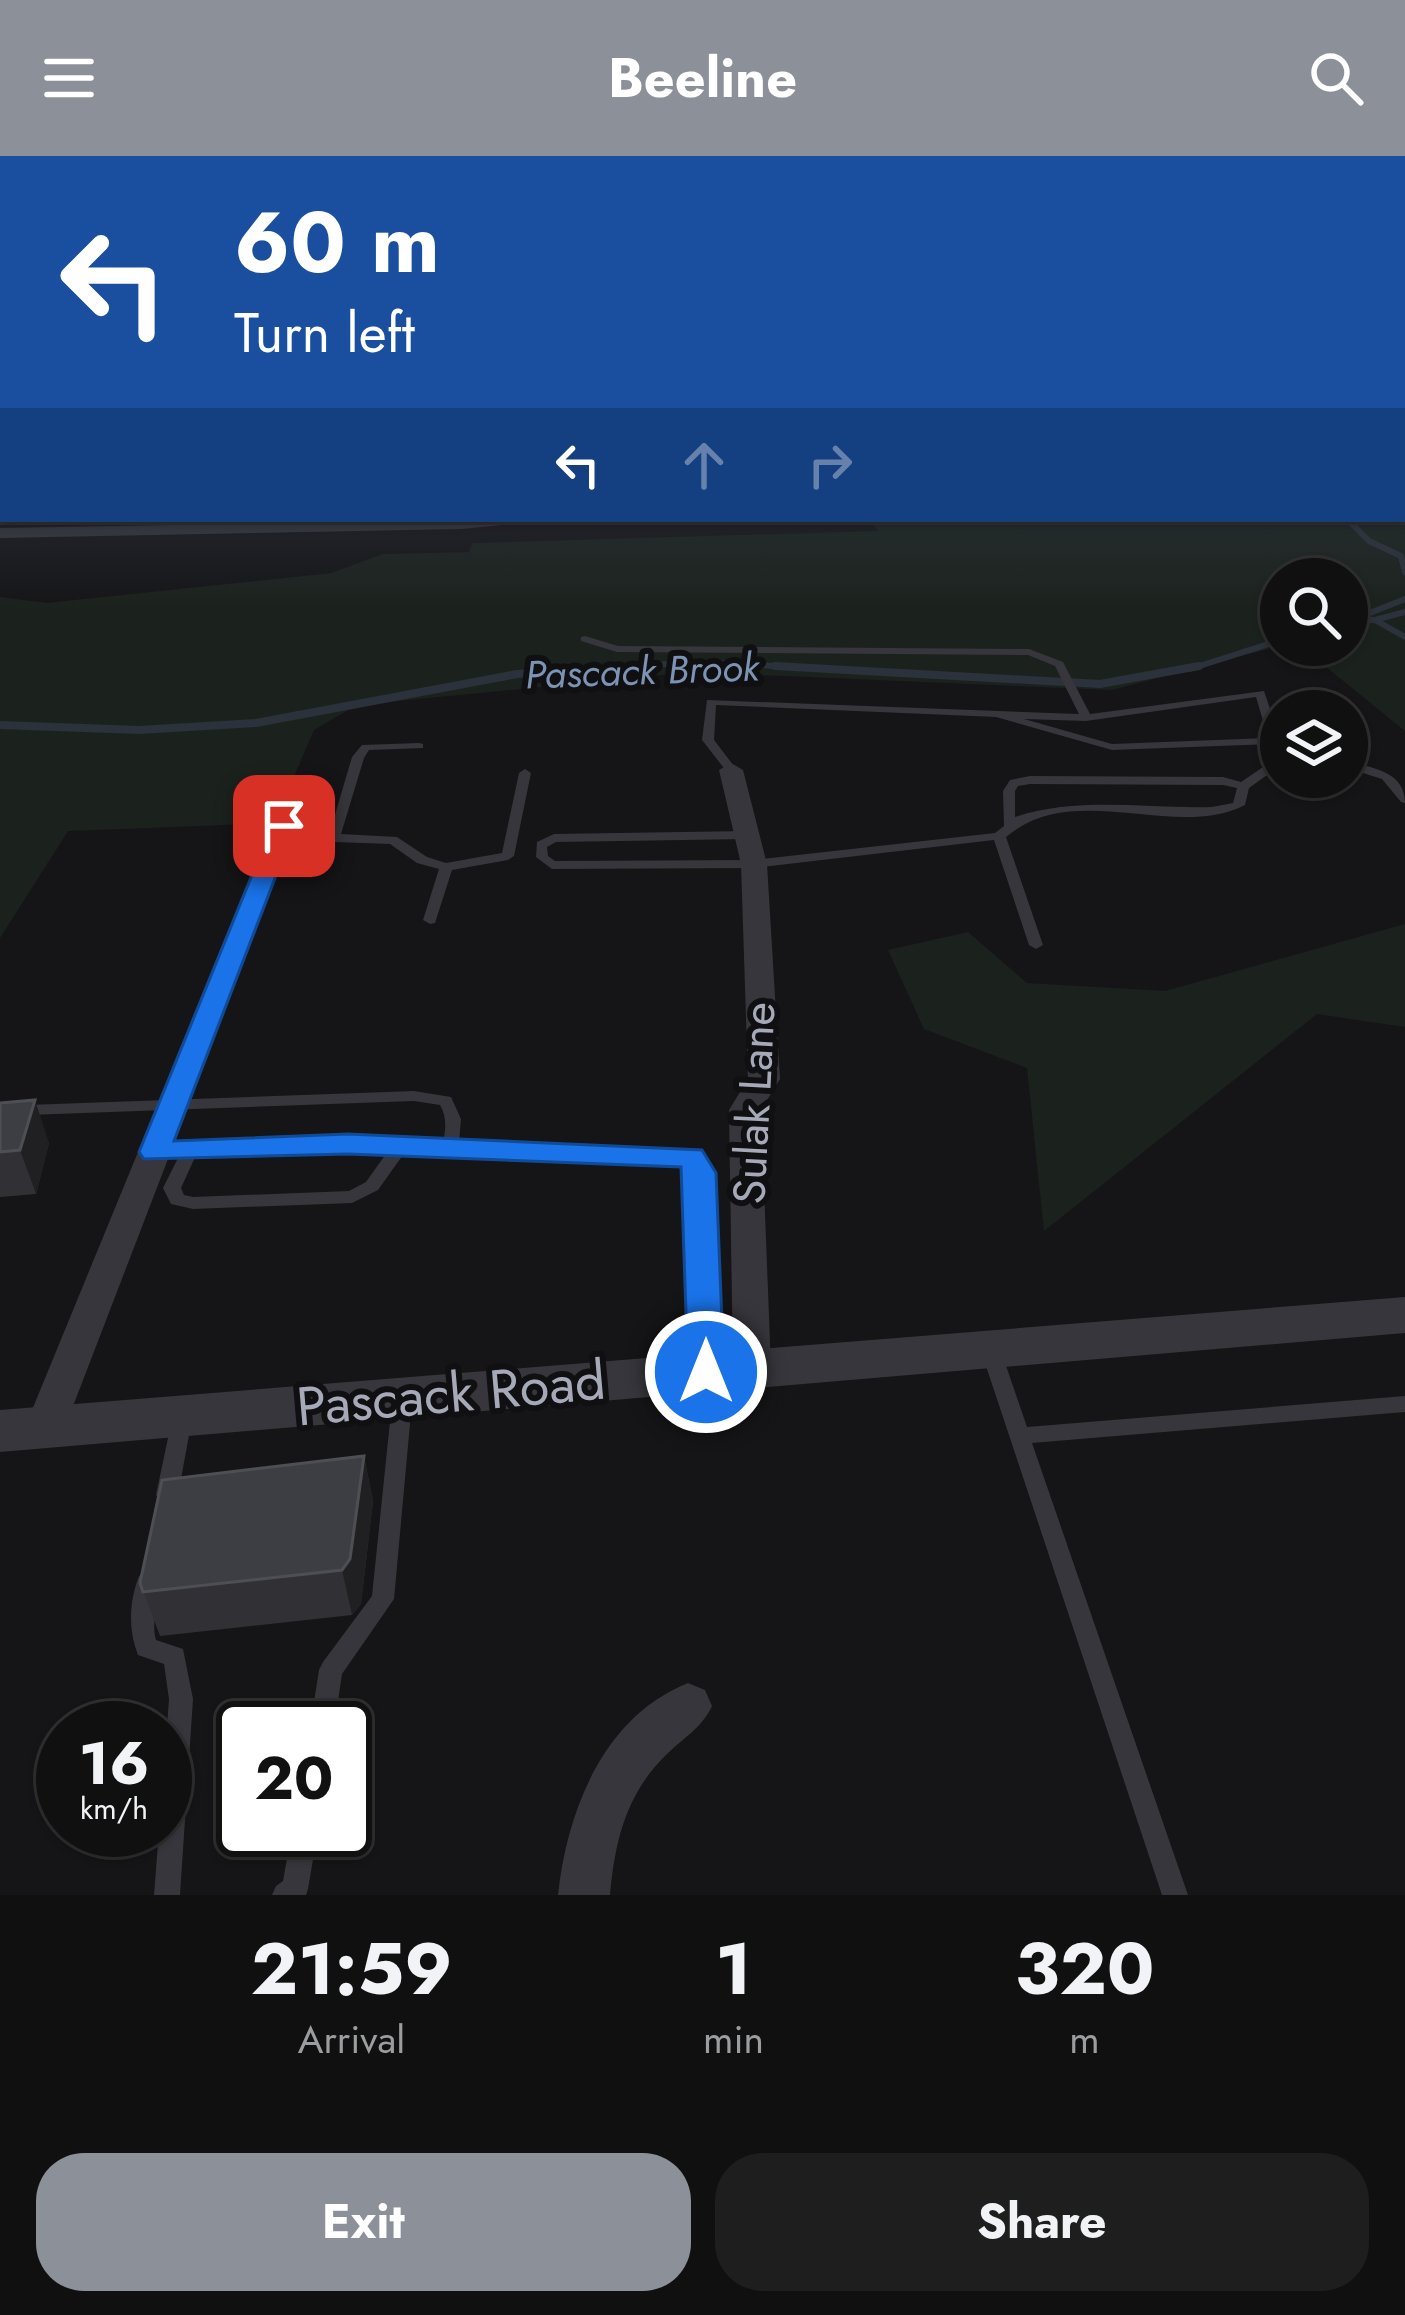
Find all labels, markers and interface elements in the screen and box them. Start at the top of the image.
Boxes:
text: Beeline [608,39,797,117]
icon: menu [36,45,102,111]
icon: search [1303,45,1369,111]
text: 60 m [234,182,440,304]
icon: left [36,204,192,360]
text: Turn left [234,294,415,372]
icon: left [545,432,611,498]
icon: ahead [671,432,737,498]
icon: right [797,432,863,498]
map controls [1260,558,1368,798]
button: search [1260,558,1368,666]
water label: Pascack Brook [524,638,762,704]
button: layers [1260,690,1368,798]
pin [233,775,335,877]
icon: arrive [251,793,317,859]
street label: Sulak Lane [716,1000,792,1206]
position arrow [643,1309,769,1435]
street label: Pascack Road [293,1341,609,1445]
speed limit sign: 20 [216,1701,372,1857]
text: 16 [79,1720,149,1807]
text: km/h [80,1787,148,1830]
text: 21:59 [251,1917,452,2021]
text: 1 [715,1917,752,2021]
text: 320 [1015,1917,1154,2021]
text: Arrival [298,2011,405,2068]
text: min [703,2011,764,2068]
text: m [1069,2011,1100,2068]
button: Exit [36,2153,691,2291]
button: Share [715,2153,1369,2291]

